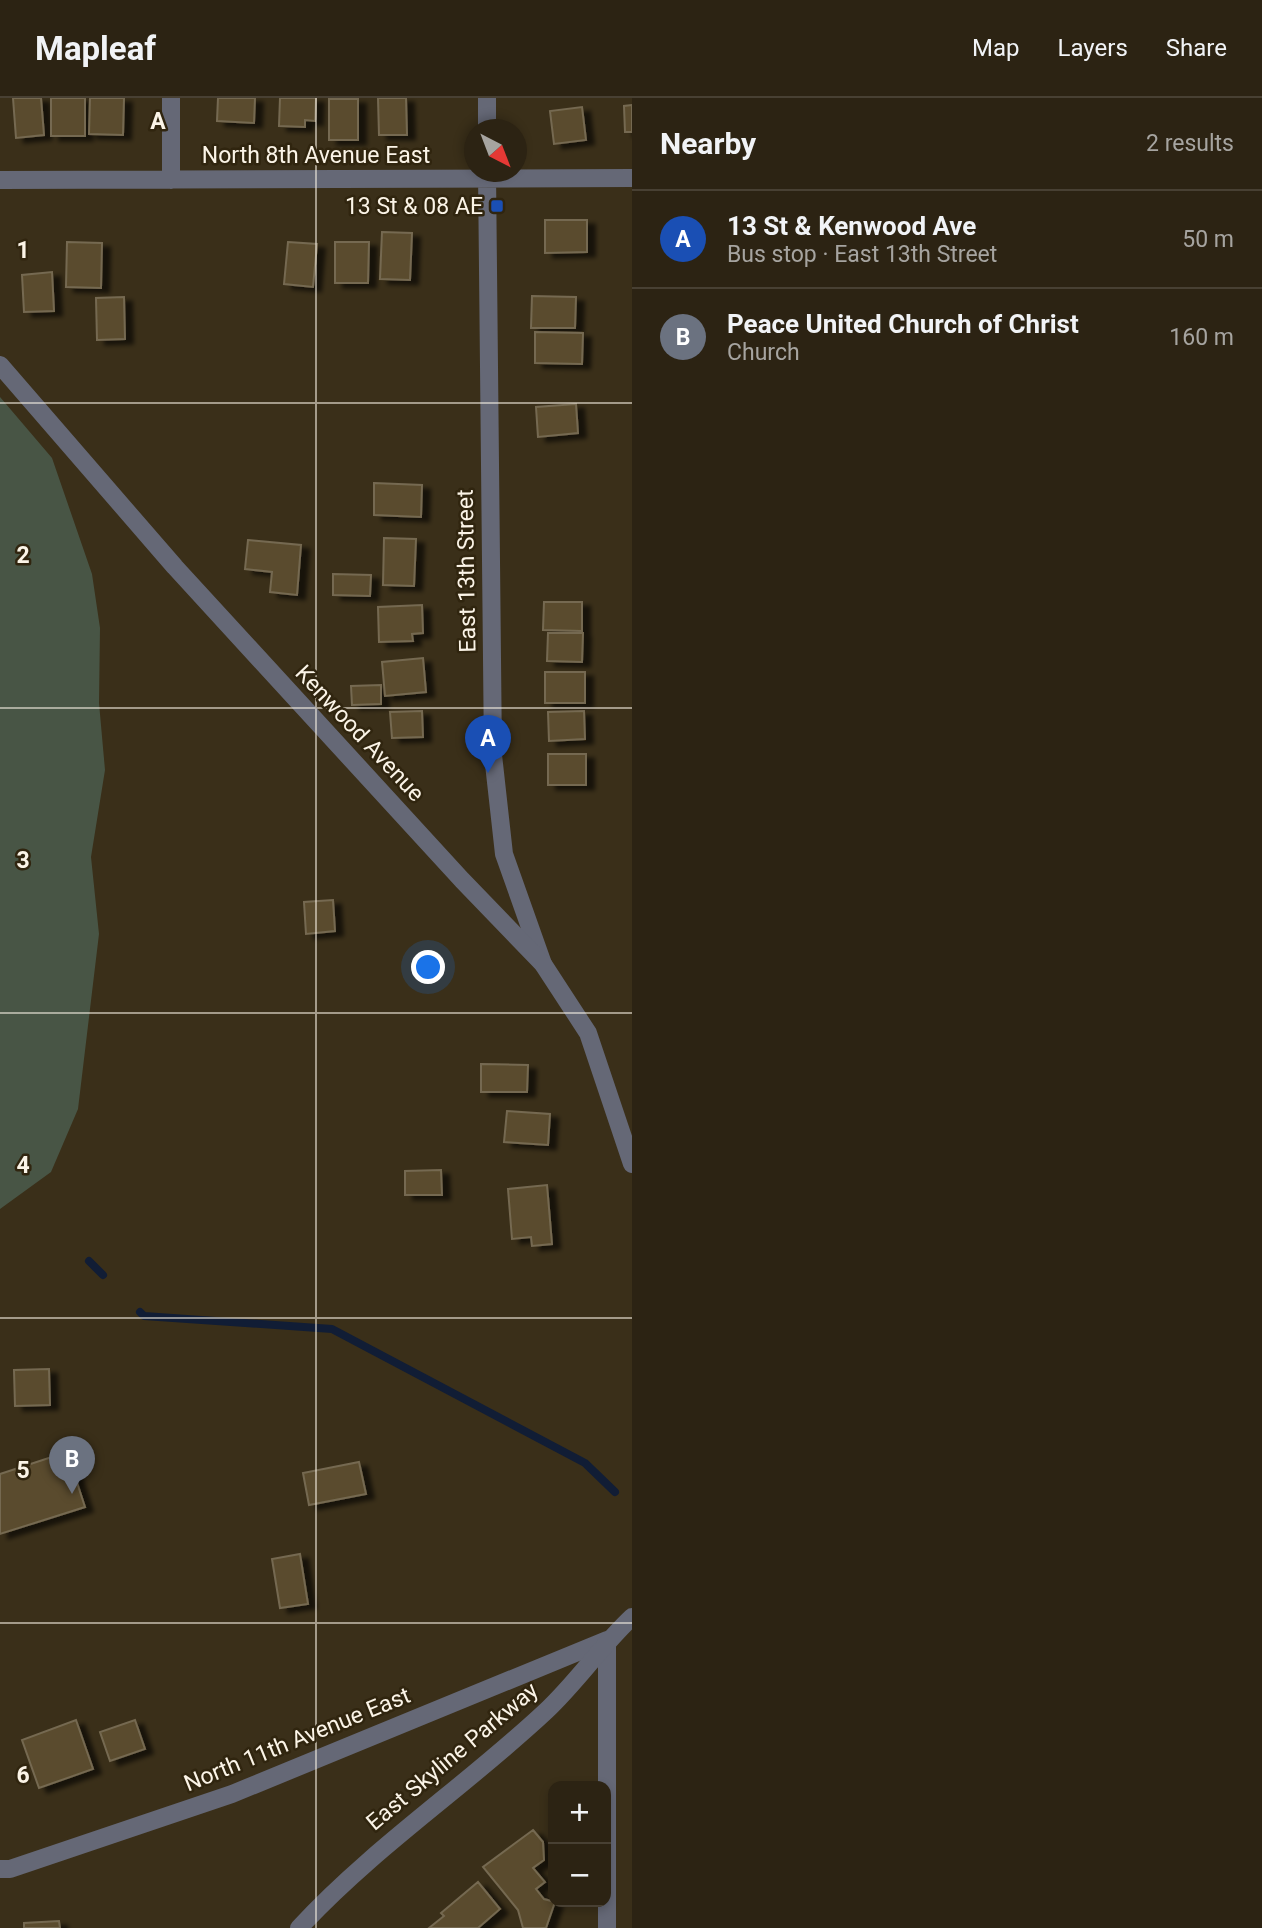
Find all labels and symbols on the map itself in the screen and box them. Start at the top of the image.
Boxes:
text: A [150,108,166,135]
north arrow [464,119,527,182]
street label: North 8th Avenue East [202,142,430,169]
place label: 13 St & 08 AE [345,193,483,220]
marker: 13 St & 08 AE [489,198,505,214]
text: 1 [16,237,30,264]
street label: East 13th Street [452,489,481,653]
text: 2 [16,542,30,569]
street label: Kenwood Avenue [290,660,430,807]
pin: A [465,715,511,773]
text: 3 [16,847,30,874]
your location [411,950,445,984]
text: 4 [16,1152,30,1179]
pin: B [49,1436,95,1494]
text: 5 [16,1457,30,1484]
street label: East Skyline Parkway [361,1677,544,1836]
street label: North 11th Avenue East [180,1682,414,1797]
text: 6 [16,1762,30,1789]

